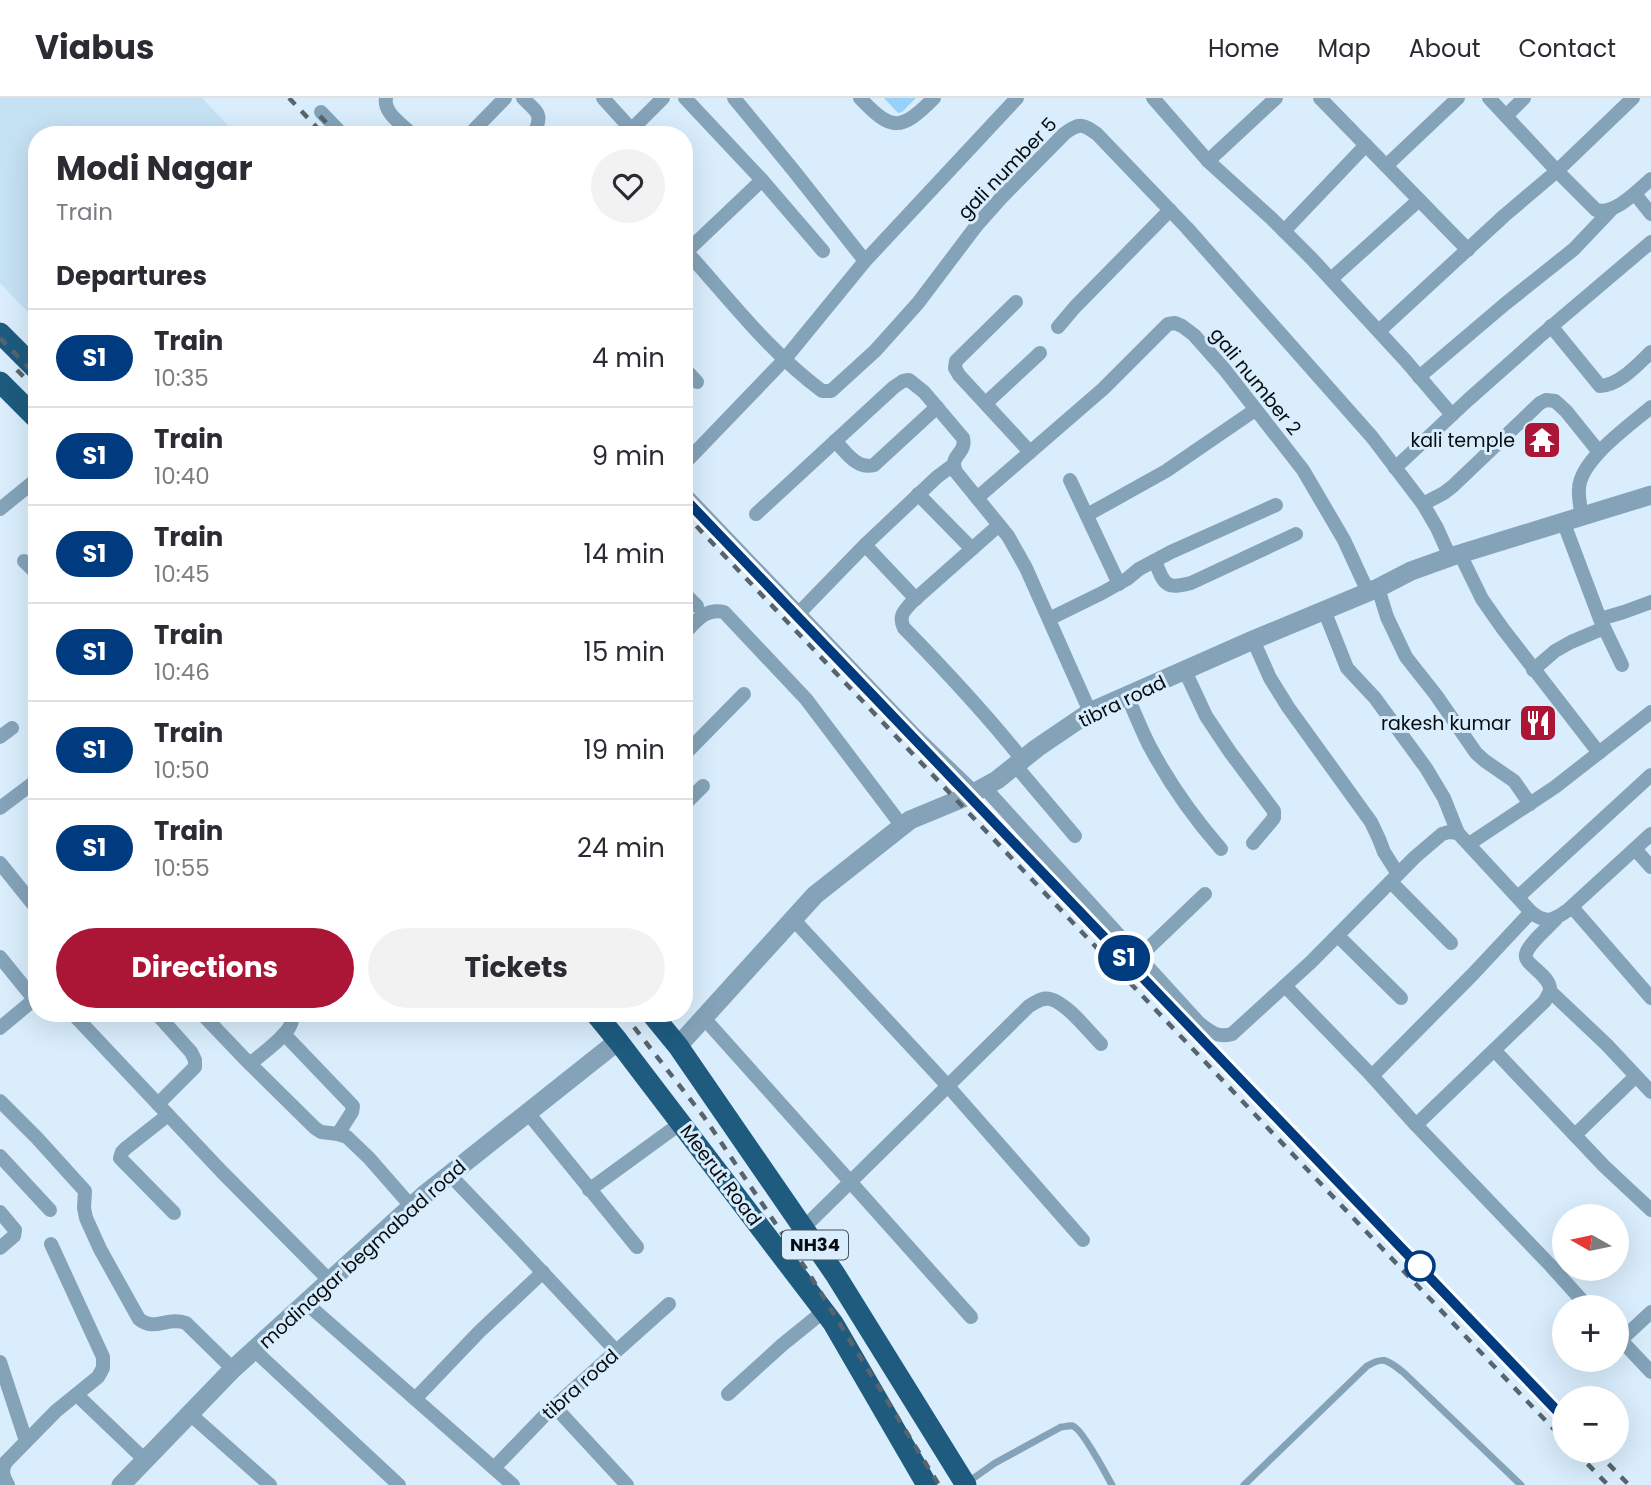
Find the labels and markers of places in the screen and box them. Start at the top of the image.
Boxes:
temple icon: kali temple [1521,419,1563,461]
place label: kali temple [1410,427,1515,454]
restaurant icon: rakesh kumar [1517,702,1559,744]
place label: rakesh kumar [1381,710,1511,737]
unlabelled marker [1405,1251,1435,1281]

